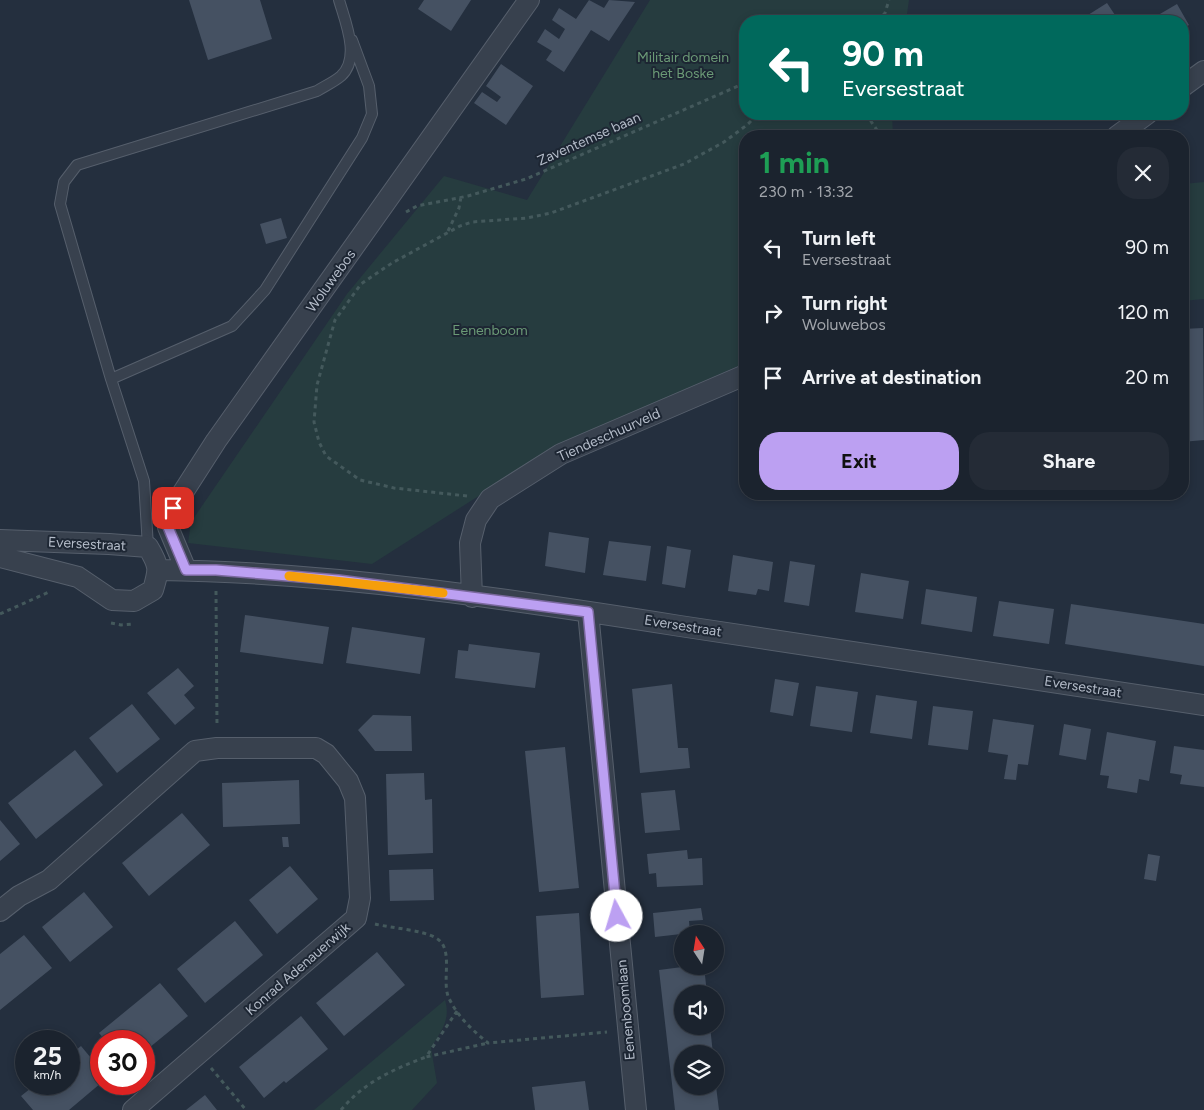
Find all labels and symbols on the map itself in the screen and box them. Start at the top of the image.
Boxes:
park label: Militair domein het Boske [637,49,729,82]
street label: Zaventemse baan [535,109,643,169]
street label: Woluwebos [303,246,359,316]
park label: Eenenboom [452,322,528,339]
street label: Tiendeschuurveld [555,405,663,465]
pin [152,487,194,529]
street label: Eversestraat [48,533,126,555]
street label: Eversestraat [643,611,723,641]
street label: Eversestraat [1043,672,1123,702]
position arrow [590,889,642,941]
street label: Konrad Adenauerwijk [242,919,354,1019]
north arrow [674,925,724,975]
street label: Eenenboomlaan [613,959,639,1061]
speed limit sign: 30 [90,1030,155,1095]

